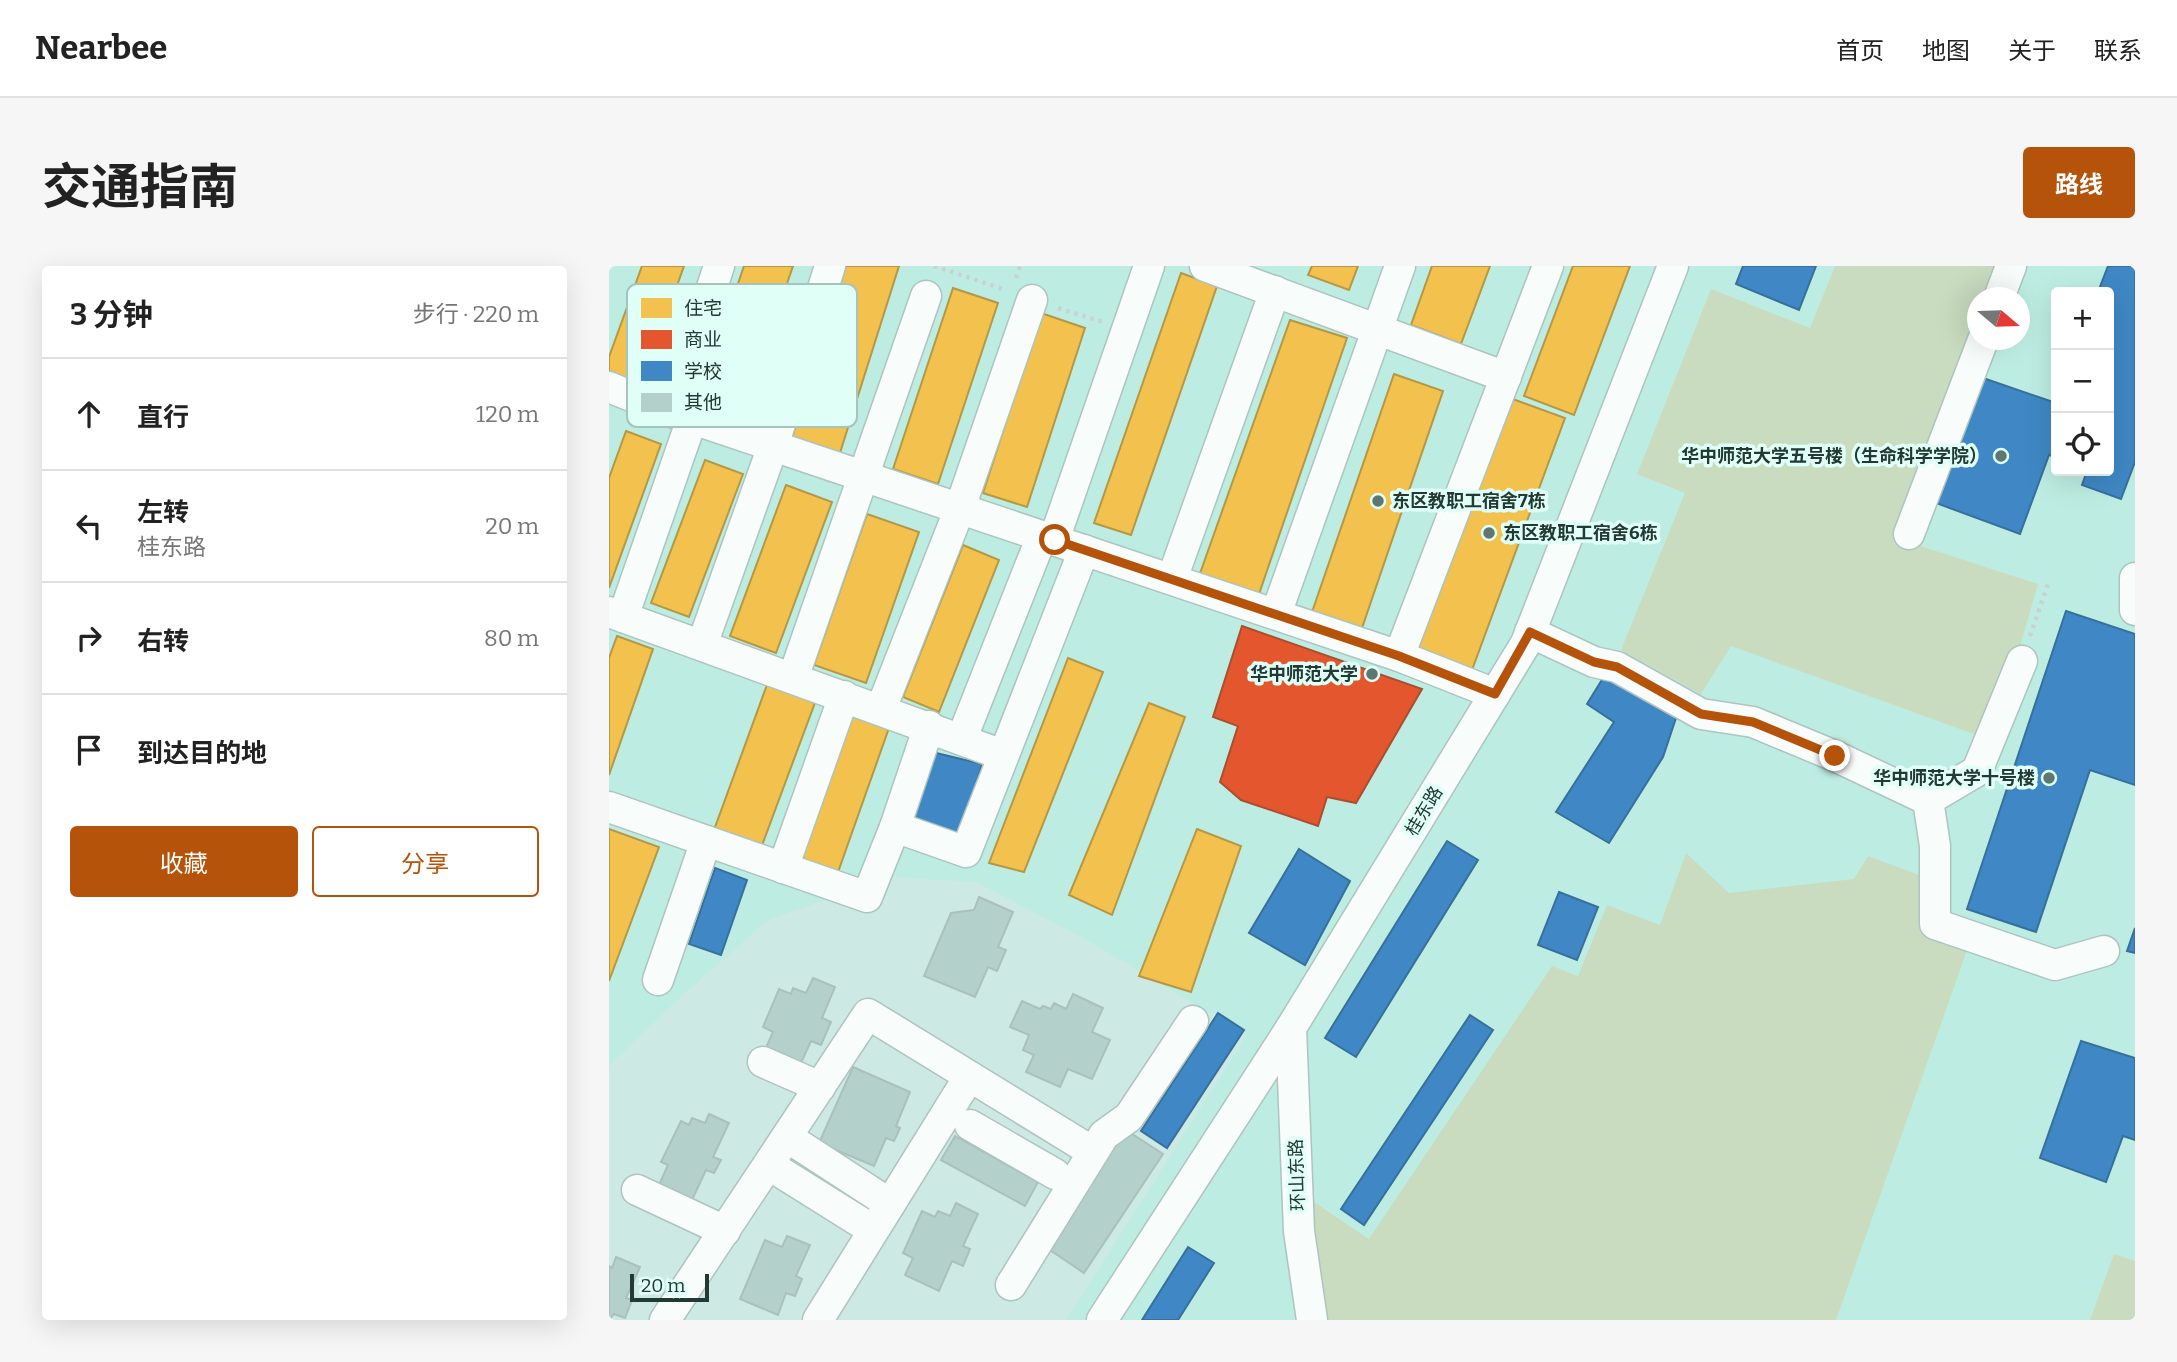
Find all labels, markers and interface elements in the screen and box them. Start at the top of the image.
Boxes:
text: Nearbee [35,28,167,68]
text: 首页 [1836,37,1884,65]
text: 地图 [1922,37,1970,65]
text: 关于 [2008,37,2056,65]
text: 联系 [2094,37,2142,65]
button: 路线 [2023,147,2135,218]
text: 交通指南 [42,158,238,217]
legend [627,284,857,427]
north arrow [1967,287,2030,350]
map controls [2051,287,2114,476]
button: + [2051,287,2114,350]
text: 3 分钟 [70,297,153,333]
text: 住宅 [684,297,722,320]
text: 步行 · 220 m [413,300,539,328]
text: 商业 [684,328,722,351]
button: − [2051,350,2114,413]
text: 学校 [684,360,722,383]
text: 其他 [684,391,722,414]
icon: ahead [70,395,108,433]
text: 120 m [476,400,539,428]
text: 直行 [137,402,189,433]
button: locate [2051,413,2114,476]
place label: 华中师范大学五号楼（生命科学学院） [1681,445,1987,467]
marker: 华中师范大学五号楼（生命科学学院） [1993,448,2009,464]
place label: 东区教职工宿舍7栋 [1392,490,1546,512]
marker: 东区教职工宿舍7栋 [1370,493,1386,509]
text: 左转 [137,497,189,528]
icon: left [70,507,108,545]
text: 20 m [485,512,539,540]
place label: 东区教职工宿舍6栋 [1503,522,1658,544]
route start [1039,524,1070,555]
marker: 东区教职工宿舍6栋 [1481,525,1497,541]
text: 桂东路 [137,533,206,561]
icon: right [70,619,108,657]
text: 80 m [484,624,539,652]
text: 右转 [137,626,189,657]
place label: 华中师范大学 [1250,663,1358,685]
marker: 华中师范大学 [1364,666,1380,682]
icon: arrive [70,731,108,769]
text: 到达目的地 [137,738,267,769]
route end [1819,740,1850,771]
place label: 华中师范大学十号楼 [1873,767,2035,789]
marker: 华中师范大学十号楼 [2041,770,2057,786]
street label: 桂东路 [1401,782,1447,840]
button: 收藏 [70,826,298,897]
button: 分享 [312,826,539,897]
street label: 环山东路 [1285,1139,1309,1211]
scale bar [630,1271,709,1303]
text: 20 m [641,1274,685,1297]

